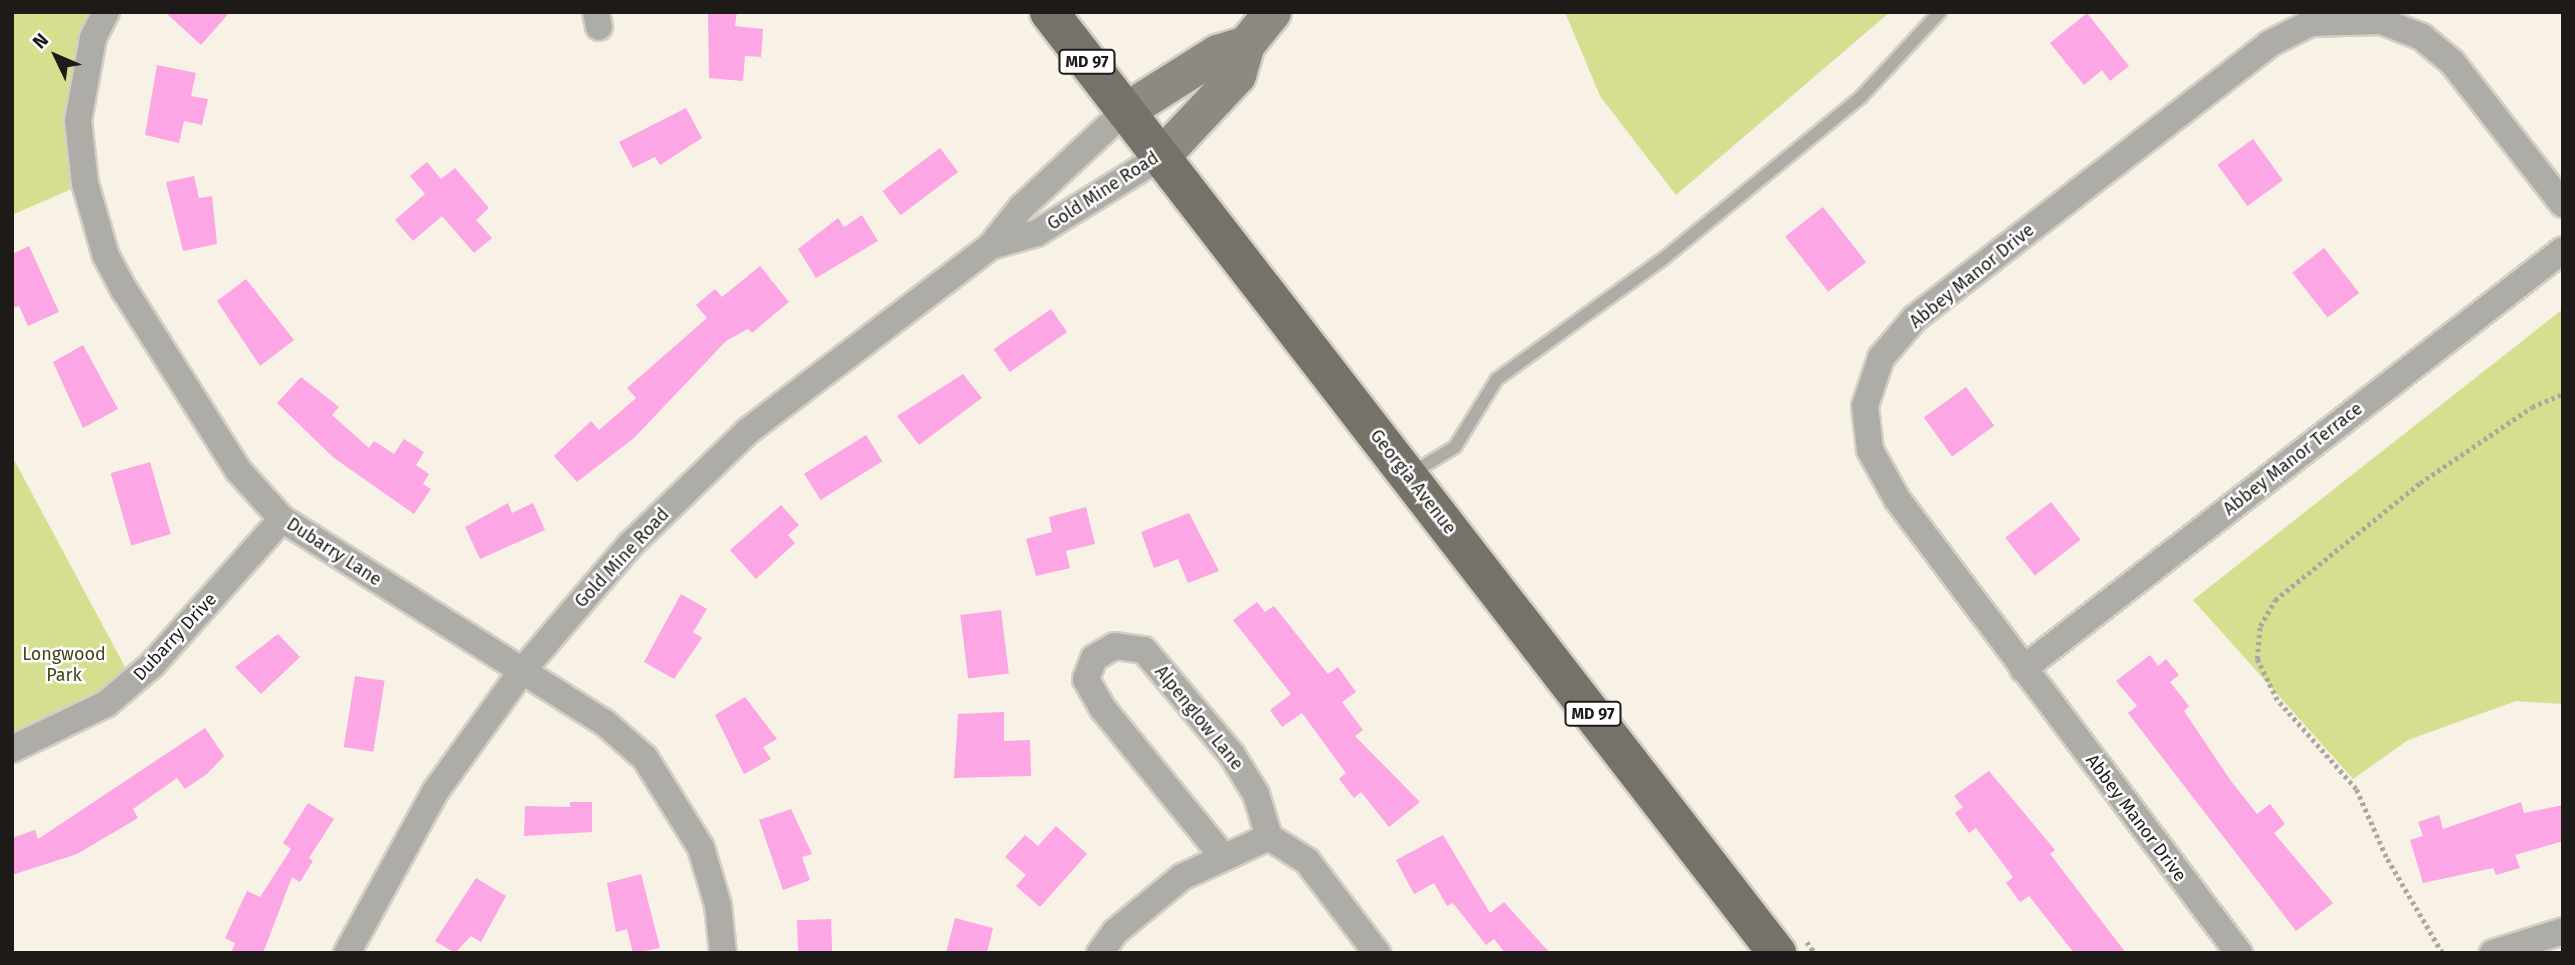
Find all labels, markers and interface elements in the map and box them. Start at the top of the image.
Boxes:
north arrow [21,21,91,91]
text: N [28,29,53,54]
road number: MD 97 [1057,50,1117,74]
street label: Gold Mine Road [1043,147,1163,235]
street label: Abbey Manor Drive [1905,219,2039,333]
street label: Abbey Manor Terrace [2219,398,2367,520]
street label: Georgia Avenue [1365,425,1461,539]
street label: Gold Mine Road [570,504,674,612]
street label: Dubarry Lane [282,513,386,591]
street label: Dubarry Drive [129,589,221,685]
park label: Longwood Park [22,644,106,686]
street label: Alpenglow Lane [1150,661,1248,775]
road number: MD 97 [1563,702,1623,726]
street label: Abbey Manor Drive [2081,750,2191,886]

